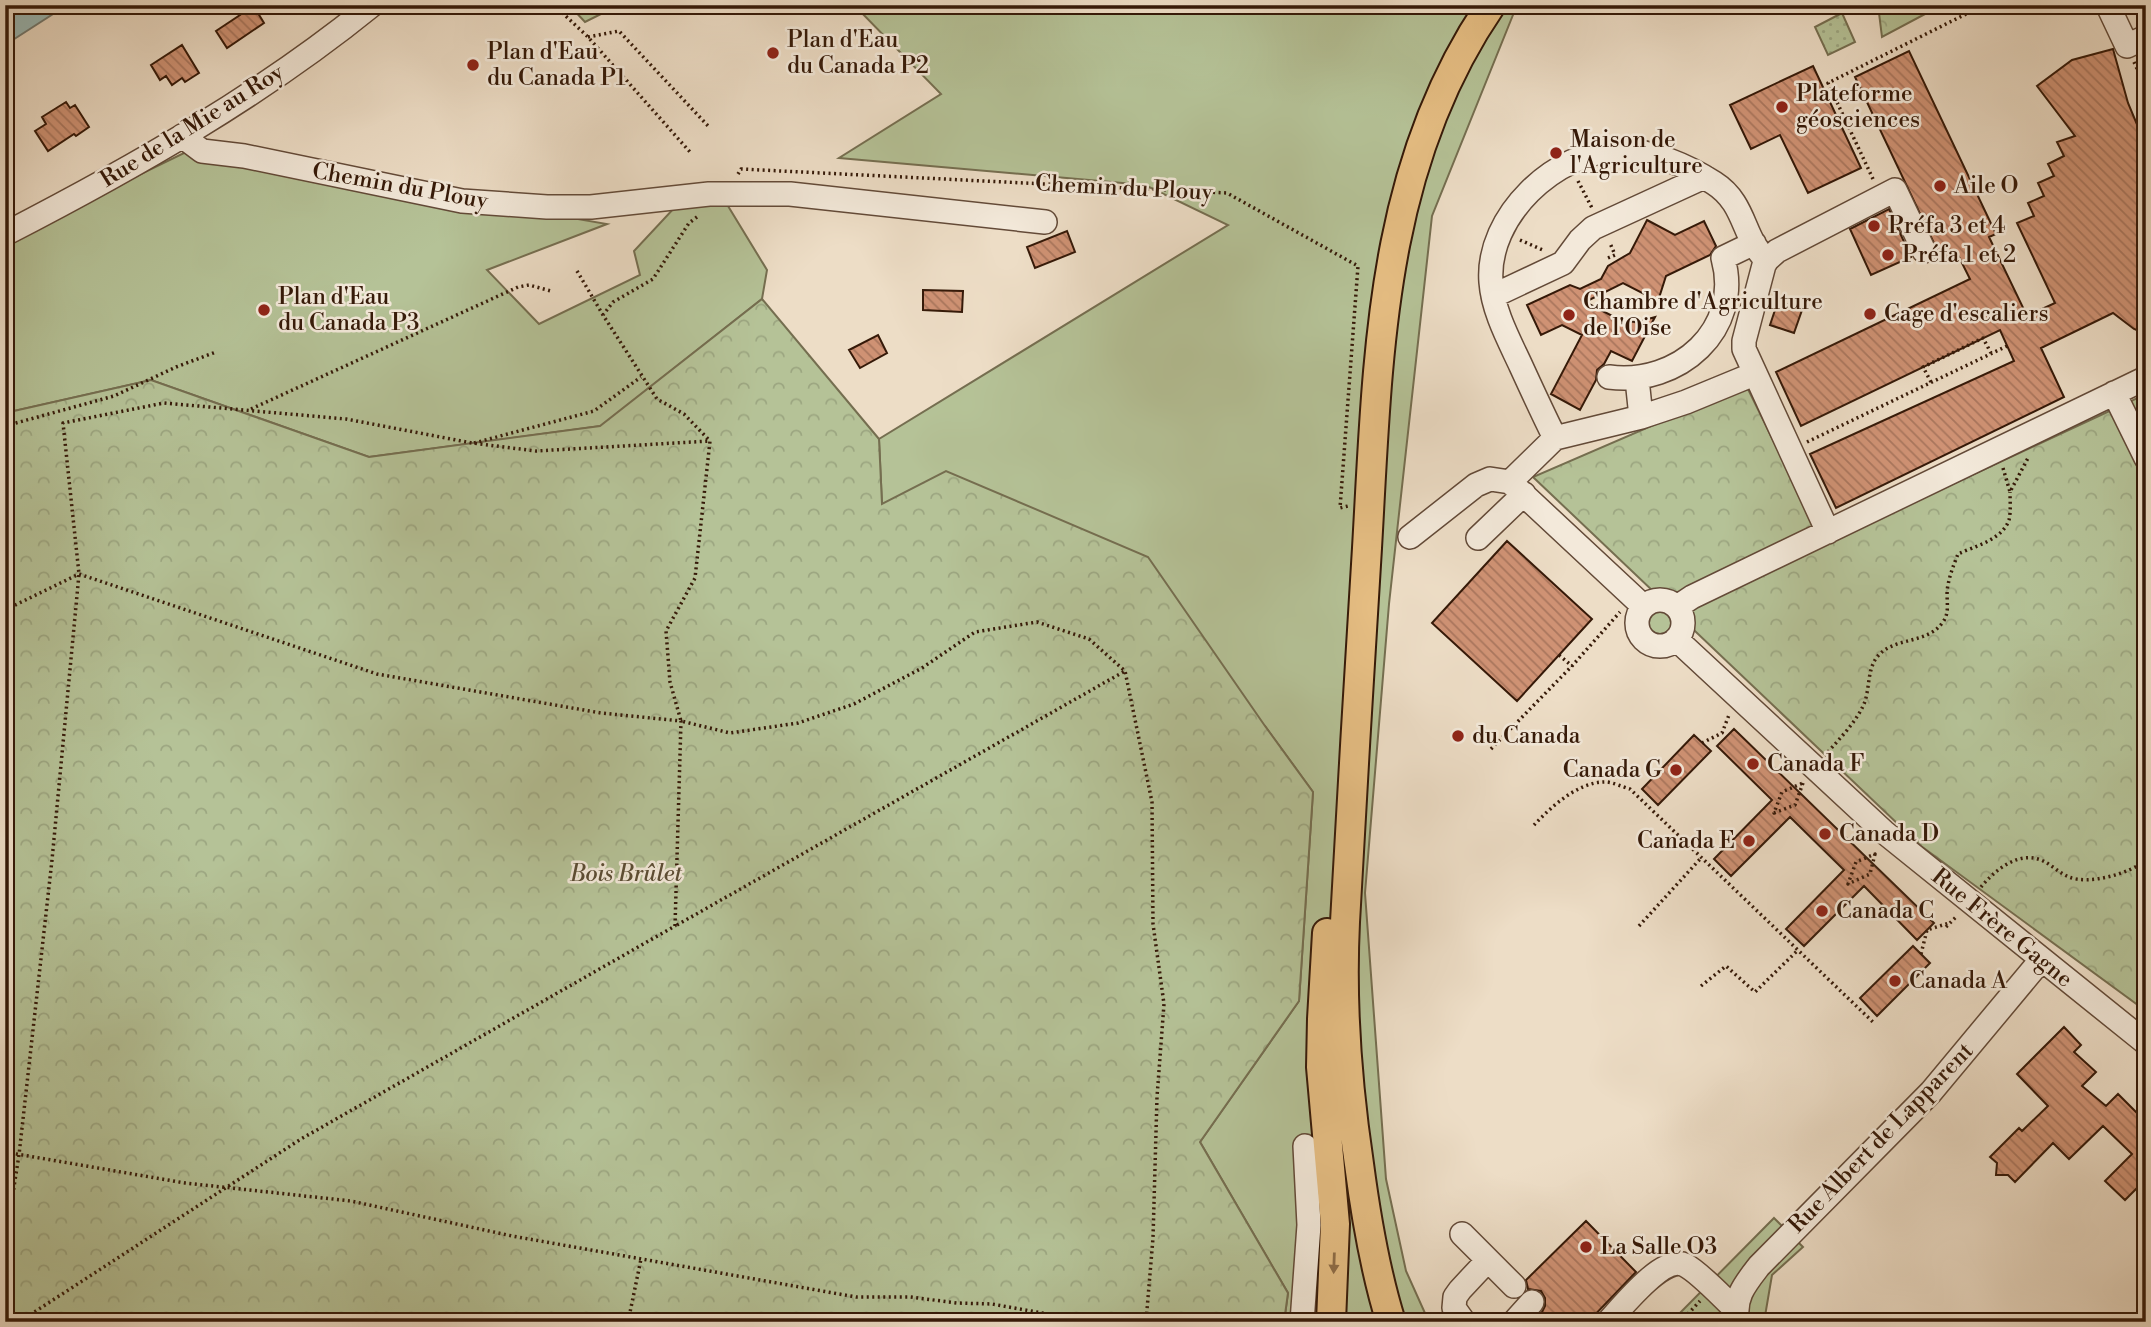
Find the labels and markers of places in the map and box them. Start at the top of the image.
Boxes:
place label: Plan d'Eau du Canada P2 [787,26,929,80]
place label: Plan d'Eau du Canada P1 [487,38,626,92]
marker: Plan d'Eau du Canada P2 [765,45,781,61]
marker: Plan d'Eau du Canada P1 [465,57,481,73]
place label: Plateforme géosciences [1796,80,1920,134]
marker: Plateforme géosciences [1774,99,1790,115]
place label: Maison de l'Agriculture [1570,126,1703,180]
marker: Maison de l'Agriculture [1548,145,1564,161]
place label: Aile O [1953,172,2019,200]
marker: Aile O [1932,178,1948,194]
place label: Préfa 3 et 4 [1888,212,2005,240]
marker: Préfa 3 et 4 [1866,218,1882,234]
place label: Préfa 1 et 2 [1902,241,2016,269]
marker: Préfa 1 et 2 [1880,247,1896,263]
place label: Plan d'Eau du Canada P3 [278,283,420,337]
place label: Chambre d'Agriculture de l'Oise [1583,288,1823,342]
place label: Cage d'escaliers [1884,300,2049,328]
marker: Plan d'Eau du Canada P3 [256,302,272,318]
marker: Cage d'escaliers [1862,306,1878,322]
marker: Chambre d'Agriculture de l'Oise [1561,307,1577,323]
place label: du Canada [1472,722,1581,750]
marker: du Canada [1450,728,1466,744]
place label: Canada F [1767,750,1864,778]
place label: Canada G [1563,756,1662,784]
marker: Canada F [1745,756,1761,772]
marker: Canada G [1668,762,1684,778]
place label: Canada D [1839,820,1939,848]
marker: Canada D [1817,826,1833,842]
place label: Canada E [1637,827,1735,855]
marker: Canada E [1741,833,1757,849]
place label: Canada C [1836,897,1934,925]
marker: Canada C [1814,903,1830,919]
place label: Canada A [1909,967,2008,995]
marker: Canada A [1887,973,1903,989]
place label: La Salle O3 [1600,1233,1717,1261]
marker: La Salle O3 [1578,1239,1594,1255]

